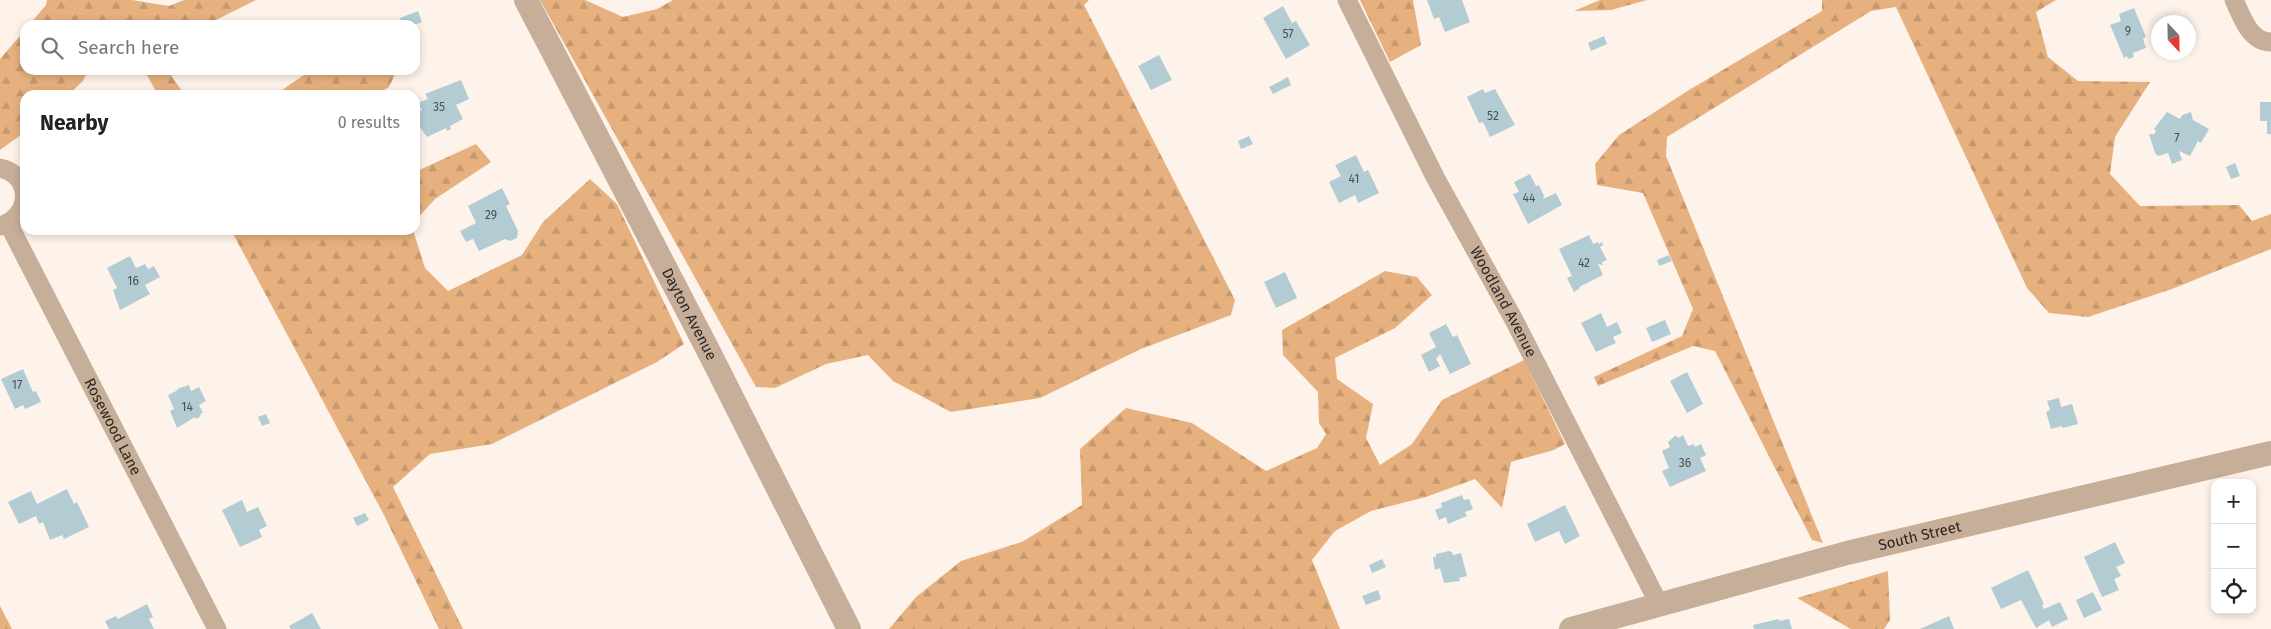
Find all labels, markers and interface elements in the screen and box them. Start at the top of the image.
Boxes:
north arrow [2151,15,2196,60]
search box [20,20,420,75]
house number: 9 [2125,24,2131,38]
house number: 57 [1282,27,1294,41]
icon: search [38,34,66,62]
text: Search here [78,36,179,59]
house number: 35 [433,100,445,114]
house number: 52 [1487,109,1499,123]
text: Nearby [40,110,108,136]
text: 0 results [338,113,400,132]
house number: 7 [2174,131,2180,145]
house number: 41 [1349,172,1359,186]
house number: 44 [1523,191,1536,205]
house number: 29 [485,208,497,222]
street label: Woodland Avenue [1466,243,1540,360]
house number: 42 [1578,256,1590,270]
street label: Dayton Avenue [658,265,721,363]
house number: 16 [127,274,139,288]
street label: Rosewood Lane [80,375,145,478]
house number: 17 [12,378,22,392]
house number: 14 [181,400,193,414]
house number: 36 [1679,456,1691,470]
map controls [2211,479,2256,614]
button: + [2211,479,2256,524]
street label: South Street [1876,517,1964,554]
button: − [2211,524,2256,569]
button: locate [2211,569,2256,614]

